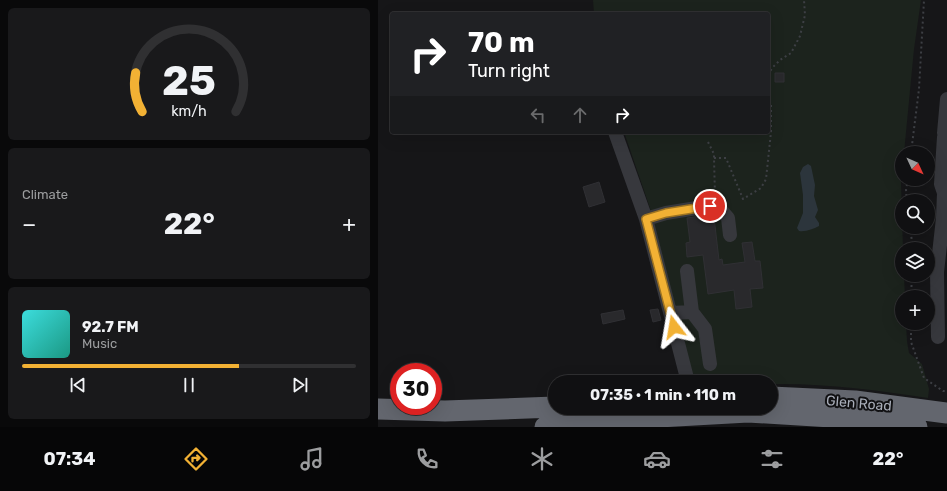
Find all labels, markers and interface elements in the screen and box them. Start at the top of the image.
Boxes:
text: 70 m [468,26,535,59]
icon: right [402,28,454,80]
text: 25 [162,56,216,105]
text: Turn right [468,60,550,82]
text: km/h [171,102,207,119]
icon: left [527,104,549,126]
icon: ahead [569,104,591,126]
icon: right [611,104,633,126]
north arrow [895,146,935,186]
map controls [895,146,935,330]
text: Climate [22,187,68,202]
pin [693,189,727,223]
button: search [895,194,935,234]
icon: arrive [699,195,721,217]
text: 22° [164,206,215,242]
text: − [22,211,36,238]
text: + [342,211,356,238]
button: layers [895,242,935,282]
button: + [895,290,935,330]
position arrow [653,306,695,348]
text: 92.7 FM [82,318,139,336]
text: Music [82,336,117,351]
speed limit sign: 30 [390,363,442,415]
icon: previous [67,374,89,396]
icon: pause [178,374,200,396]
icon: next [289,374,311,396]
text: 07:35 · 1 min · 110 m [590,386,736,404]
street label: Glen Road [825,392,893,415]
icon: directions [182,445,210,473]
icon: music [298,445,326,473]
icon: phone [413,445,441,473]
icon: climate [528,445,556,473]
icon: car [643,445,671,473]
icon: filters [758,445,786,473]
text: 07:34 [44,448,95,470]
text: 22° [873,448,903,470]

